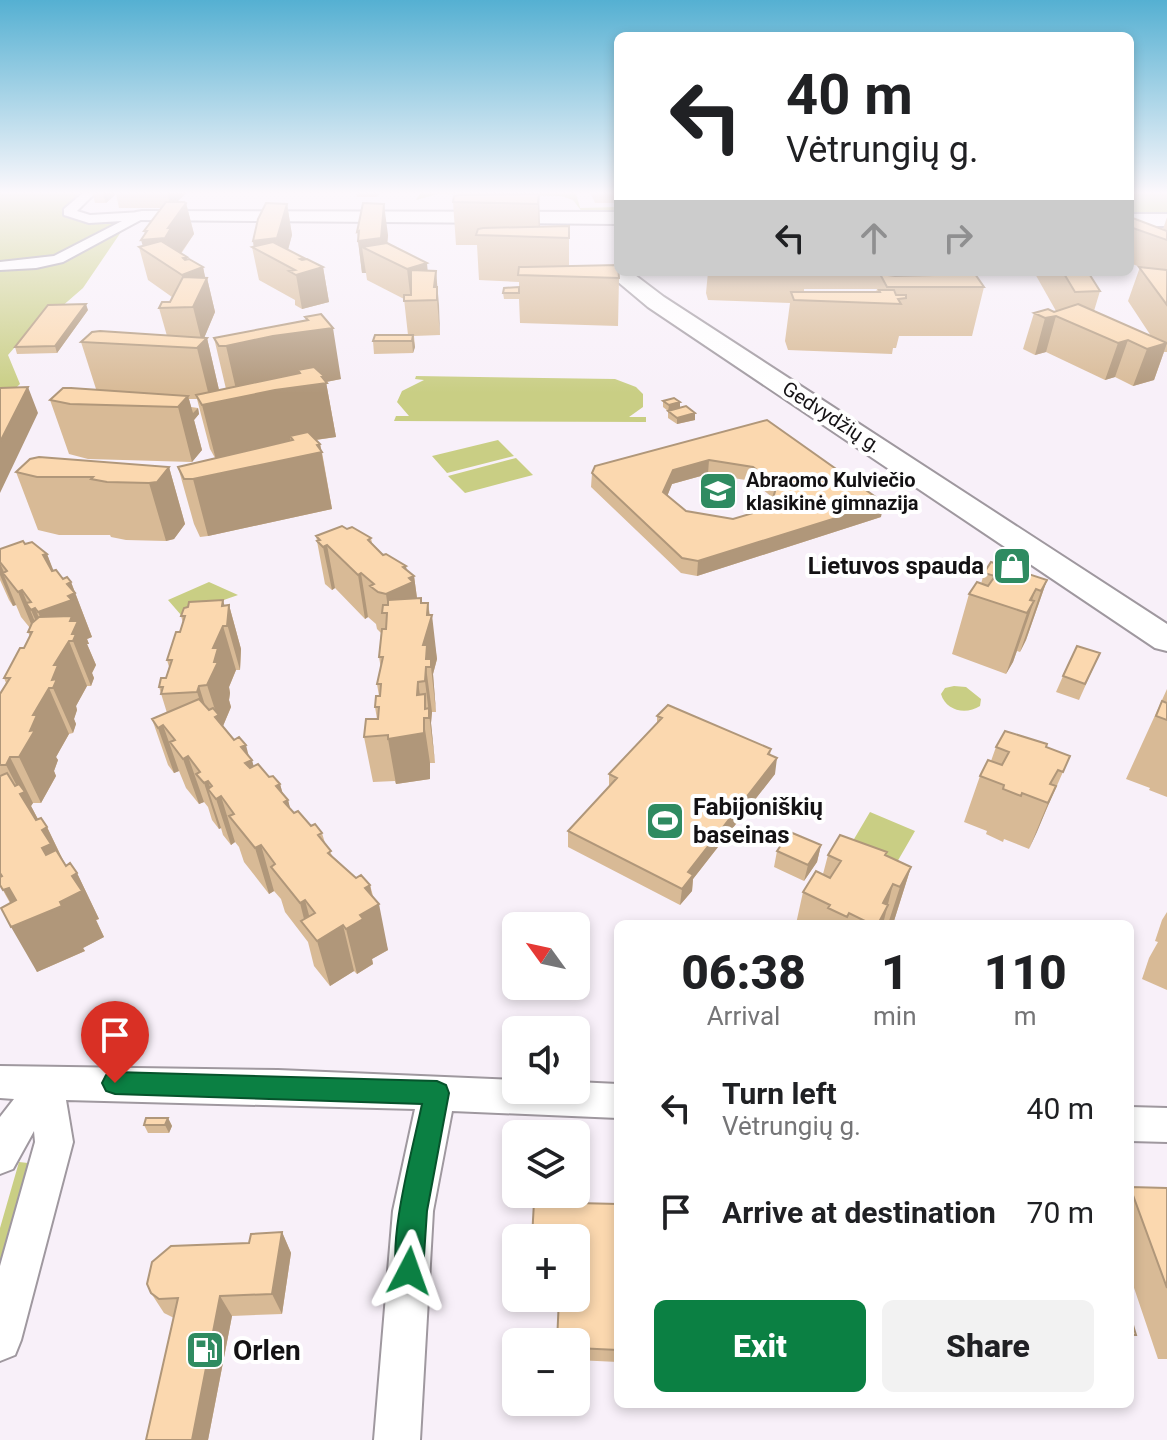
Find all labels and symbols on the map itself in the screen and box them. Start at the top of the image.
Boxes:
street label: Gedvydžių g. [778,376,886,458]
place label: Abraomo Kulviečio klasikinė gimnazija [746,468,919,515]
school or university icon: Abraomo Kulviečio klasikinė gimnazija [697,470,739,512]
shop icon: Lietuvos spauda [991,545,1033,587]
place label: Lietuvos spauda [808,552,984,580]
place label: Fabijoniškių baseinas [693,793,823,849]
sports icon: Fabijoniškių baseinas [644,800,686,842]
north arrow [502,912,590,1000]
pin [81,1001,149,1083]
position arrow [367,1229,451,1313]
fuel station icon: Orlen [184,1329,226,1371]
place label: Orlen [233,1334,301,1367]

